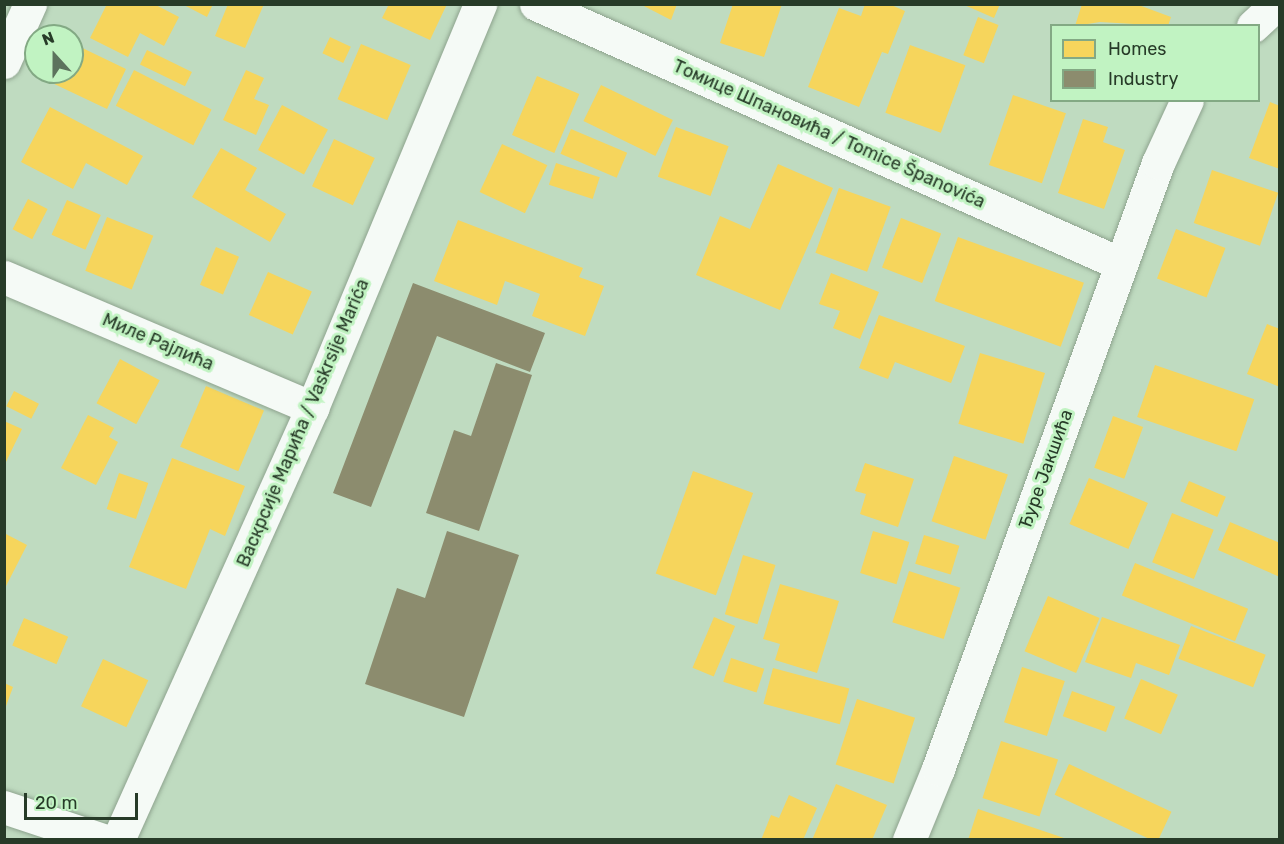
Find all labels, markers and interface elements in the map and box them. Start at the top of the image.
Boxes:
north arrow [24,24,84,84]
legend [1050,24,1260,102]
text: N [39,28,57,50]
text: Homes [1108,38,1166,60]
street label: Томице Шпановића / Tomice Španovića [670,55,988,213]
text: Industry [1108,68,1178,90]
street label: Васкрсије Марића / Vaskrsije Marića [232,276,374,570]
street label: Миле Рајлића [99,309,217,375]
street label: Ђуре Јакшића [1014,407,1078,531]
scale bar [27,781,141,819]
text: 20 m [35,792,77,814]

